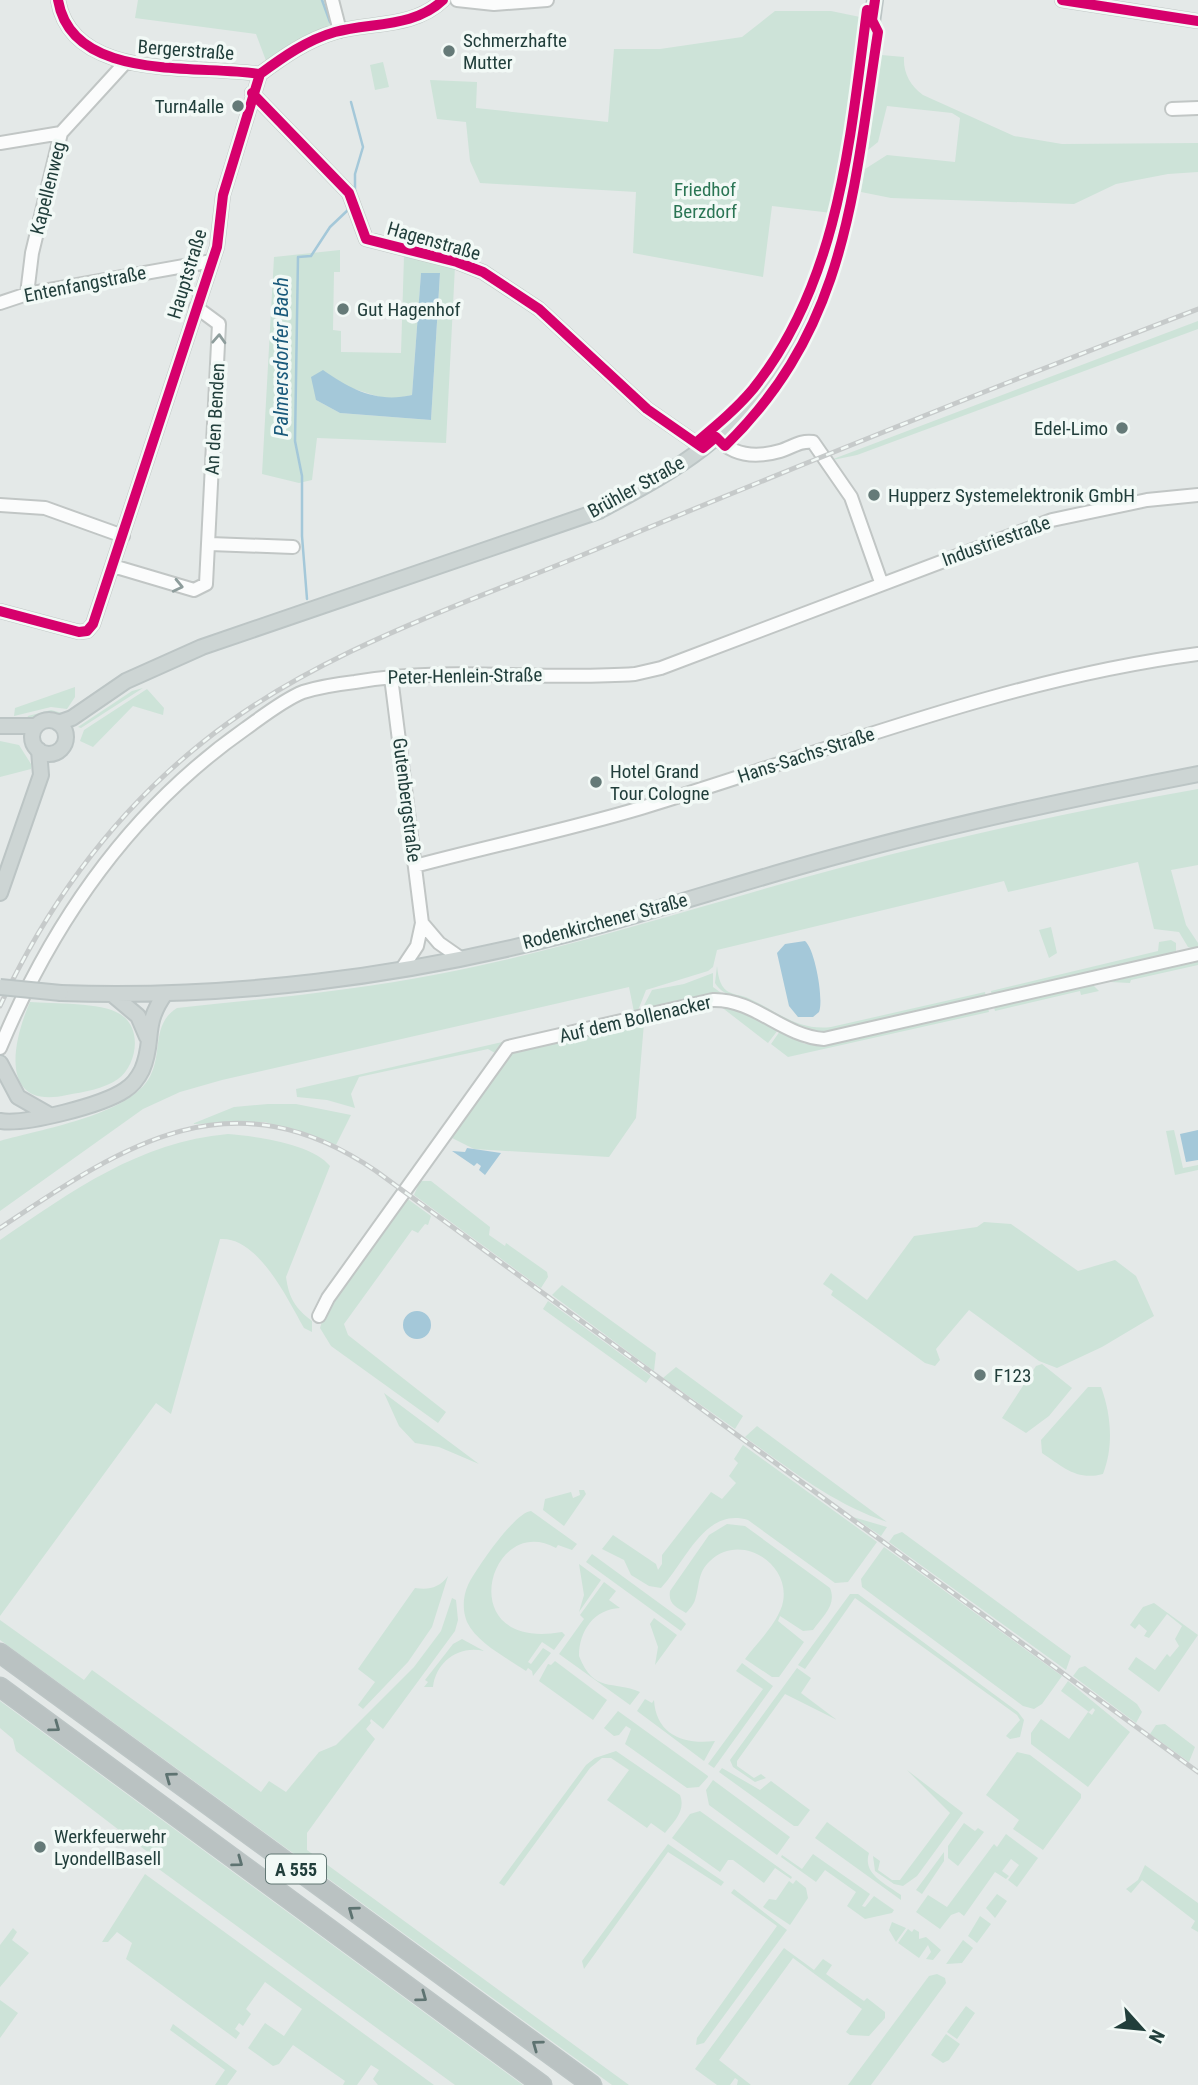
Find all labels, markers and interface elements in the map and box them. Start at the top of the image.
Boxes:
place label: Schmerzhafte Mutter [463,29,567,74]
street label: Bergerstraße [137,35,235,65]
marker: Schmerzhafte Mutter [441,43,457,59]
place label: Turn4alle [155,95,224,118]
marker: Turn4alle [230,98,246,114]
street label: Kapellenweg [25,139,71,237]
park label: Friedhof Berzdorf [673,178,737,223]
street label: Hagenstraße [385,217,483,265]
street label: Hauptstraße [162,226,212,322]
street label: Entenfangstraße [22,261,148,307]
water label: Palmersdorfer Bach [269,277,293,437]
place label: Gut Hagenhof [357,298,460,321]
marker: Gut Hagenhof [335,301,351,317]
one-way arrow [211,333,226,344]
street label: An den Benden [201,362,229,476]
place label: Edel-Limo [1034,417,1108,440]
marker: Edel-Limo [1114,420,1130,436]
street label: Brühler Straße [584,451,688,523]
place label: Hupperz Systemelektronik GmbH [888,484,1135,507]
marker: Hupperz Systemelektronik GmbH [866,487,882,503]
street label: Industriestraße [939,511,1053,571]
one-way arrow [172,578,184,593]
street label: Peter-Henlein-Straße [388,663,543,689]
street label: Hans-Sachs-Straße [735,722,877,788]
street label: Gutenbergstraße [388,737,426,864]
place label: Hotel Grand Tour Cologne [610,760,710,805]
marker: Hotel Grand Tour Cologne [588,774,604,790]
street label: Rodenkirchener Straße [520,888,690,954]
street label: Auf dem Bollenacker [557,990,713,1048]
place label: F123 [994,1364,1031,1387]
marker: F123 [972,1367,988,1383]
one-way arrow [47,1719,60,1732]
one-way arrow [165,1772,178,1785]
place label: Werkfeuerwehr LyondellBasell [54,1825,167,1870]
marker: Werkfeuerwehr LyondellBasell [32,1839,48,1855]
one-way arrow [231,1854,243,1866]
road number: A 555 [266,1854,326,1884]
one-way arrow [349,1906,361,1919]
one-way arrow [414,1988,427,2001]
north arrow [1107,1994,1177,2064]
text: N [1144,2026,1170,2047]
one-way arrow [532,2041,545,2053]

